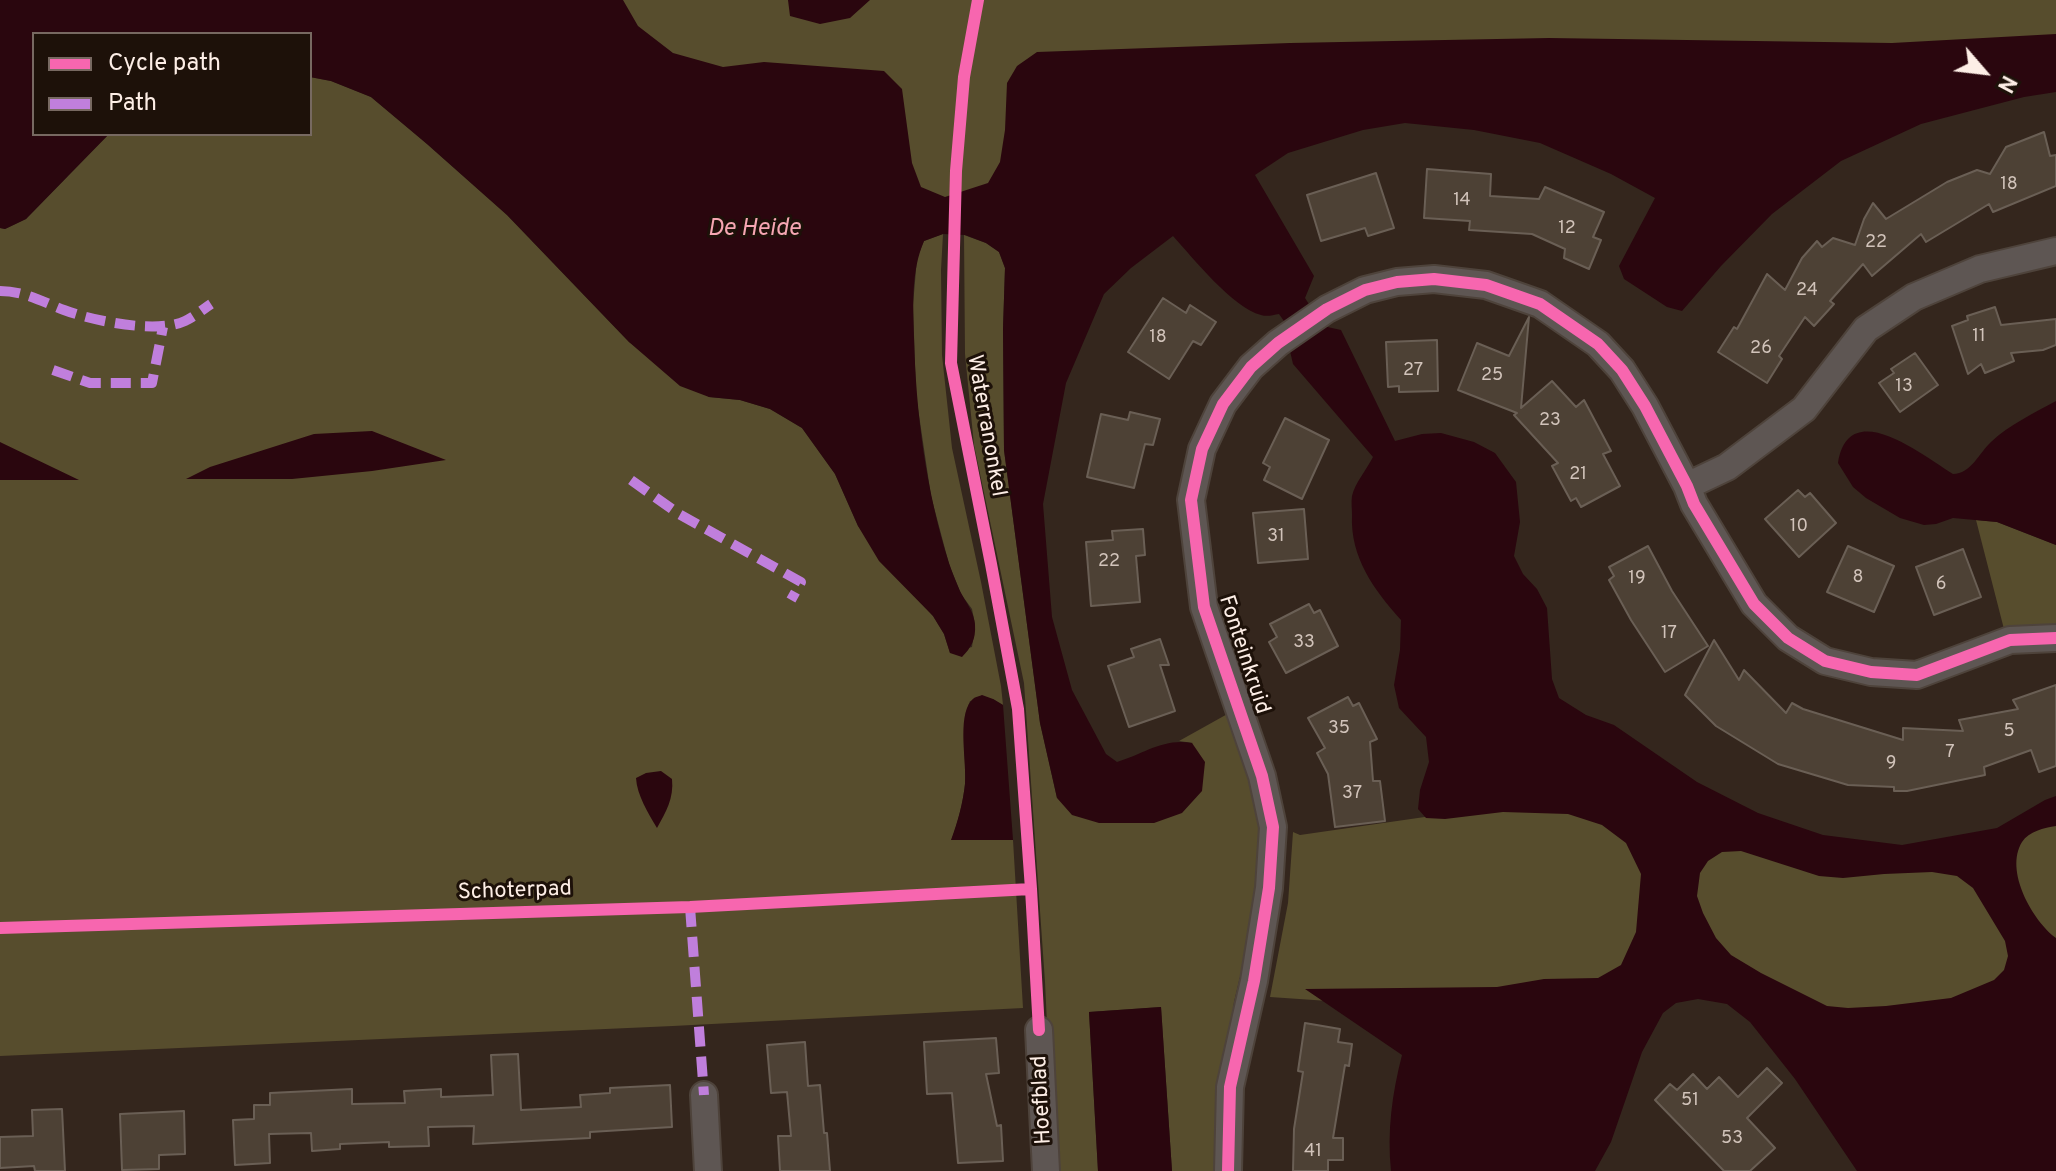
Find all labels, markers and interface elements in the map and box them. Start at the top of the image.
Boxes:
legend [32,32,312,136]
north arrow [1944,32,2024,112]
text: Cycle path [108,49,221,79]
text: N [1990,70,2021,97]
text: Path [108,89,157,119]
house number: 18 [2000,174,2018,196]
house number: 14 [1453,190,1471,212]
water label: De Heide [707,216,801,244]
house number: 12 [1558,218,1576,240]
house number: 22 [1865,232,1887,254]
house number: 24 [1796,280,1818,302]
house number: 11 [1972,326,1986,348]
house number: 18 [1149,327,1167,349]
house number: 26 [1750,338,1772,360]
street label: Waterranonkel [960,353,1010,499]
house number: 27 [1403,360,1423,382]
house number: 25 [1481,365,1503,387]
house number: 13 [1895,376,1913,398]
house number: 23 [1539,410,1561,432]
house number: 21 [1569,464,1587,486]
house number: 10 [1790,516,1808,538]
house number: 31 [1267,526,1285,548]
house number: 22 [1098,551,1120,573]
house number: 8 [1853,567,1863,589]
house number: 19 [1628,568,1646,590]
house number: 6 [1936,574,1946,596]
street label: Fonteinkruid [1211,592,1275,718]
house number: 17 [1661,623,1677,645]
house number: 33 [1293,632,1315,654]
house number: 35 [1328,718,1350,740]
house number: 5 [2003,721,2015,743]
house number: 7 [1945,742,1955,764]
house number: 9 [1886,753,1896,775]
house number: 37 [1342,783,1362,805]
street label: Schoterpad [457,877,573,907]
street label: Hoefblad [1027,1055,1059,1145]
house number: 51 [1681,1090,1699,1112]
house number: 53 [1721,1128,1743,1150]
house number: 41 [1304,1141,1322,1163]

